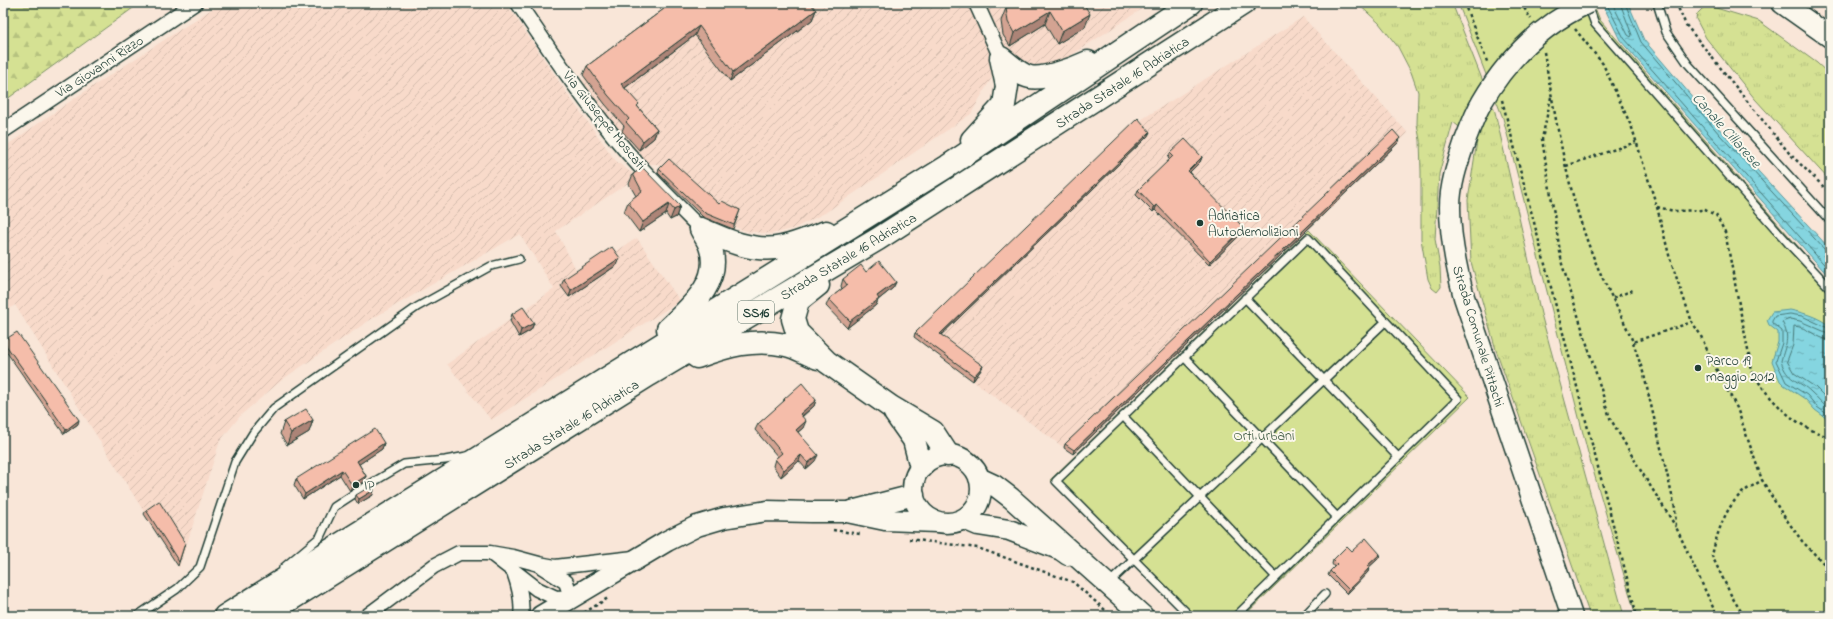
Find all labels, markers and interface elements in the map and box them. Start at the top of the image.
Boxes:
street label: Via Giovanni Rizzo [51,31,148,104]
street label: Strada Statale 16 Adriatica [1052,32,1194,135]
street label: Via Giuseppe Moscati [557,66,651,175]
water label: Canale Cillarese [1686,88,1767,174]
place label: Adriatica Autodemolizioni [1208,206,1298,243]
street label: Strada Statale 16 Adriatica [776,208,921,307]
marker: Adriatica Autodemolizioni [1195,218,1205,228]
street label: Strada Comunale Pittachi [1446,263,1509,410]
road number: SS16 [738,301,774,323]
place label: Parco 19 maggio 2012 [1706,351,1775,389]
marker: Parco 19 maggio 2012 [1693,363,1703,373]
street label: Strada Statale 16 Adriatica [500,375,644,476]
park label: Orti urbani [1234,426,1294,447]
place label: IP [364,476,375,497]
marker: IP [351,480,361,490]

